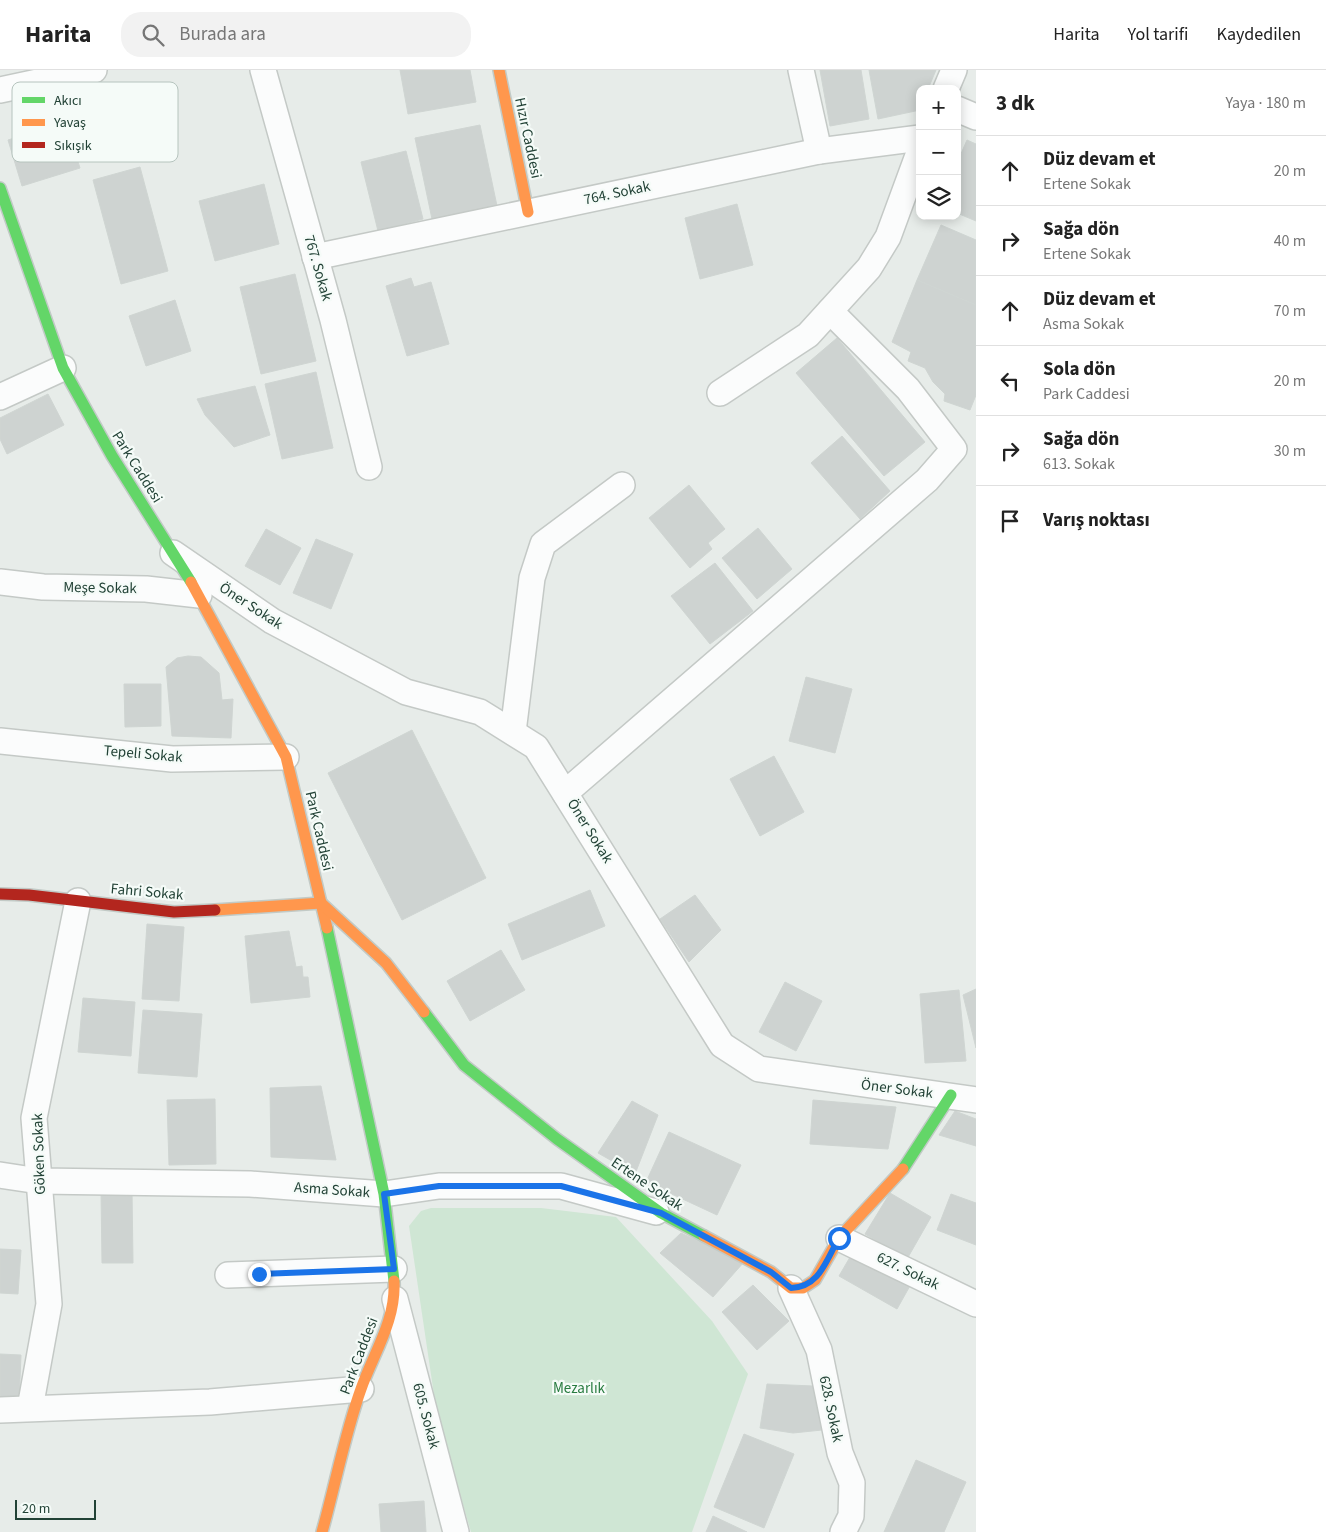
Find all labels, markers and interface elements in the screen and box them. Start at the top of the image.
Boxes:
search box [121,12,471,57]
text: Harita [25,17,91,52]
icon: search [139,21,167,49]
text: Burada ara [179,21,266,48]
text: Harita [1053,22,1100,47]
text: Yol tarifi [1128,22,1188,47]
text: Kaydedilen [1216,22,1301,47]
legend [12,82,178,162]
map controls [916,85,961,220]
button: + [916,85,961,130]
text: 3 dk [996,88,1035,118]
text: Akıcı [54,91,82,111]
text: Yaya · 180 m [1225,92,1306,114]
street label: Hızır Caddesi [509,96,547,180]
text: Yavaş [53,113,86,133]
button: − [916,130,961,175]
text: Sıkışık [54,136,92,156]
text: Düz devam et [1043,146,1156,173]
icon: ahead [996,157,1024,185]
text: 20 m [1274,160,1306,182]
text: Ertene Sokak [1043,173,1131,195]
button: layers [916,175,961,220]
street label: 764. Sokak [582,176,653,210]
text: Sağa dön [1043,216,1119,243]
icon: right [996,227,1024,255]
text: 40 m [1274,230,1306,252]
street label: 767. Sokak [299,233,338,304]
text: Ertene Sokak [1043,243,1131,265]
text: Düz devam et [1043,286,1156,313]
icon: ahead [996,297,1024,325]
text: 70 m [1274,300,1306,322]
text: Asma Sokak [1043,313,1124,335]
text: Sola dön [1043,356,1116,383]
icon: left [996,367,1024,395]
text: 20 m [1274,370,1306,392]
text: Park Caddesi [1043,383,1130,405]
text: Sağa dön [1043,426,1119,453]
street label: Park Caddesi [107,427,167,507]
icon: right [996,437,1024,465]
text: 30 m [1274,440,1306,462]
text: 613. Sokak [1043,453,1115,475]
icon: arrive [996,507,1024,535]
text: Varış noktası [1043,507,1150,534]
street label: Meşe Sokak [63,577,137,599]
street label: Öner Sokak [215,578,287,635]
street label: Tepeli Sokak [103,740,184,768]
street label: Park Caddesi [300,789,338,873]
street label: Öner Sokak [562,795,618,868]
street label: Fahri Sokak [110,878,185,906]
street label: Öner Sokak [860,1074,935,1104]
street label: Göken Sokak [27,1112,51,1195]
street label: Ertene Sokak [607,1152,688,1216]
street label: Asma Sokak [293,1177,371,1203]
route start [828,1227,851,1250]
street label: 627. Sokak [873,1247,943,1295]
route end [248,1263,271,1286]
street label: Park Caddesi [335,1314,383,1398]
street label: 628. Sokak [814,1374,848,1445]
park label: Mezarlık [553,1378,606,1399]
street label: 605. Sokak [407,1381,445,1452]
scale bar [15,1497,96,1520]
text: 20 m [22,1499,50,1519]

